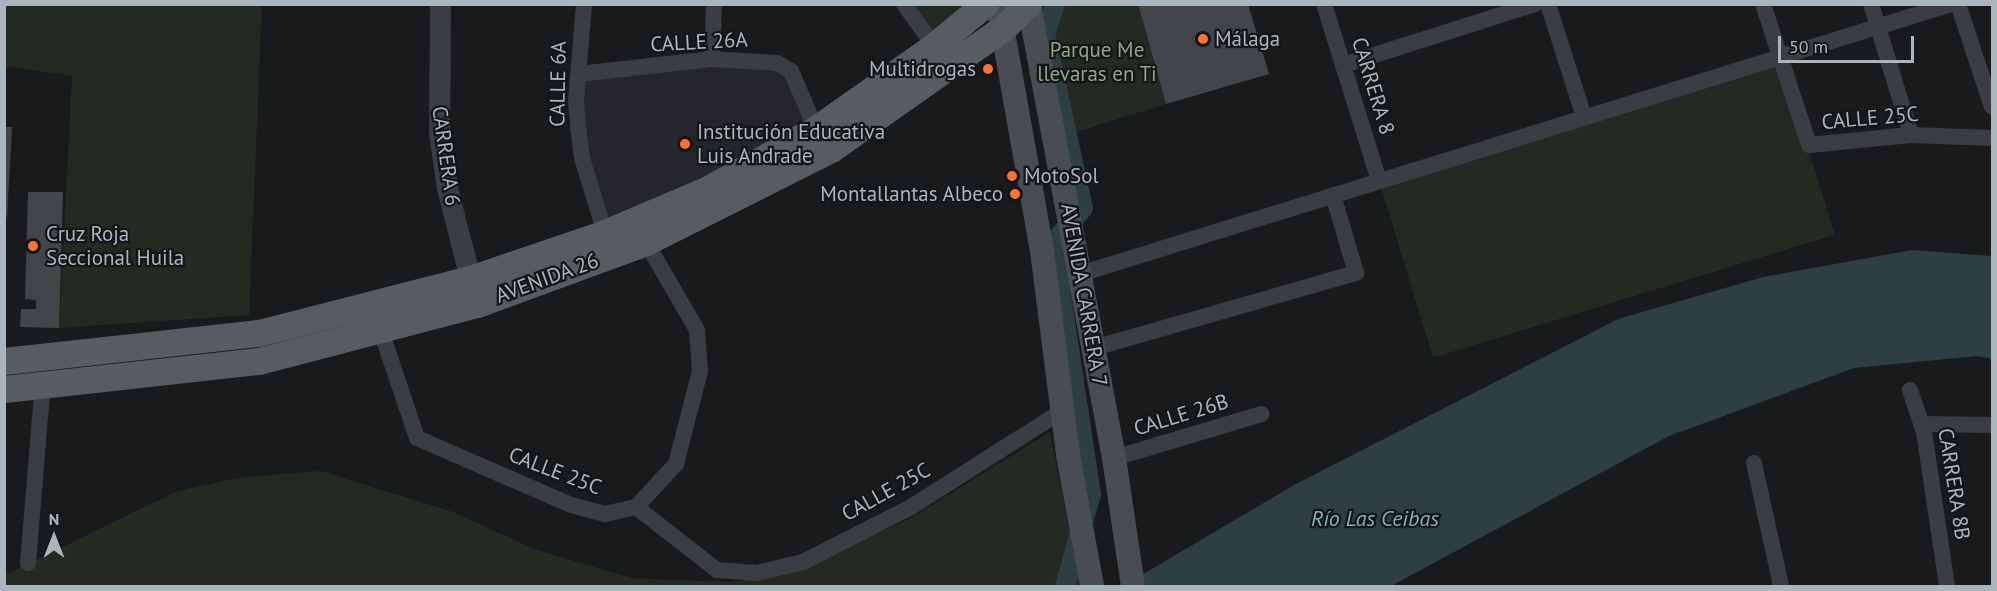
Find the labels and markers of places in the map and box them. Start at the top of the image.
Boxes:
place label: Málaga [1215,26,1280,52]
marker: Málaga [1196,32,1210,46]
place label: Multidrogas [869,56,976,82]
marker: Multidrogas [981,62,995,76]
place label: Institución Educativa Luis Andrade [697,119,885,169]
marker: Institución Educativa Luis Andrade [678,137,692,151]
place label: MotoSol [1024,163,1099,189]
marker: MotoSol [1005,169,1019,183]
place label: Montallantas Albeco [820,181,1003,207]
marker: Montallantas Albeco [1008,187,1022,201]
place label: Cruz Roja Seccional Huila [46,221,184,271]
marker: Cruz Roja Seccional Huila [24,237,42,255]

